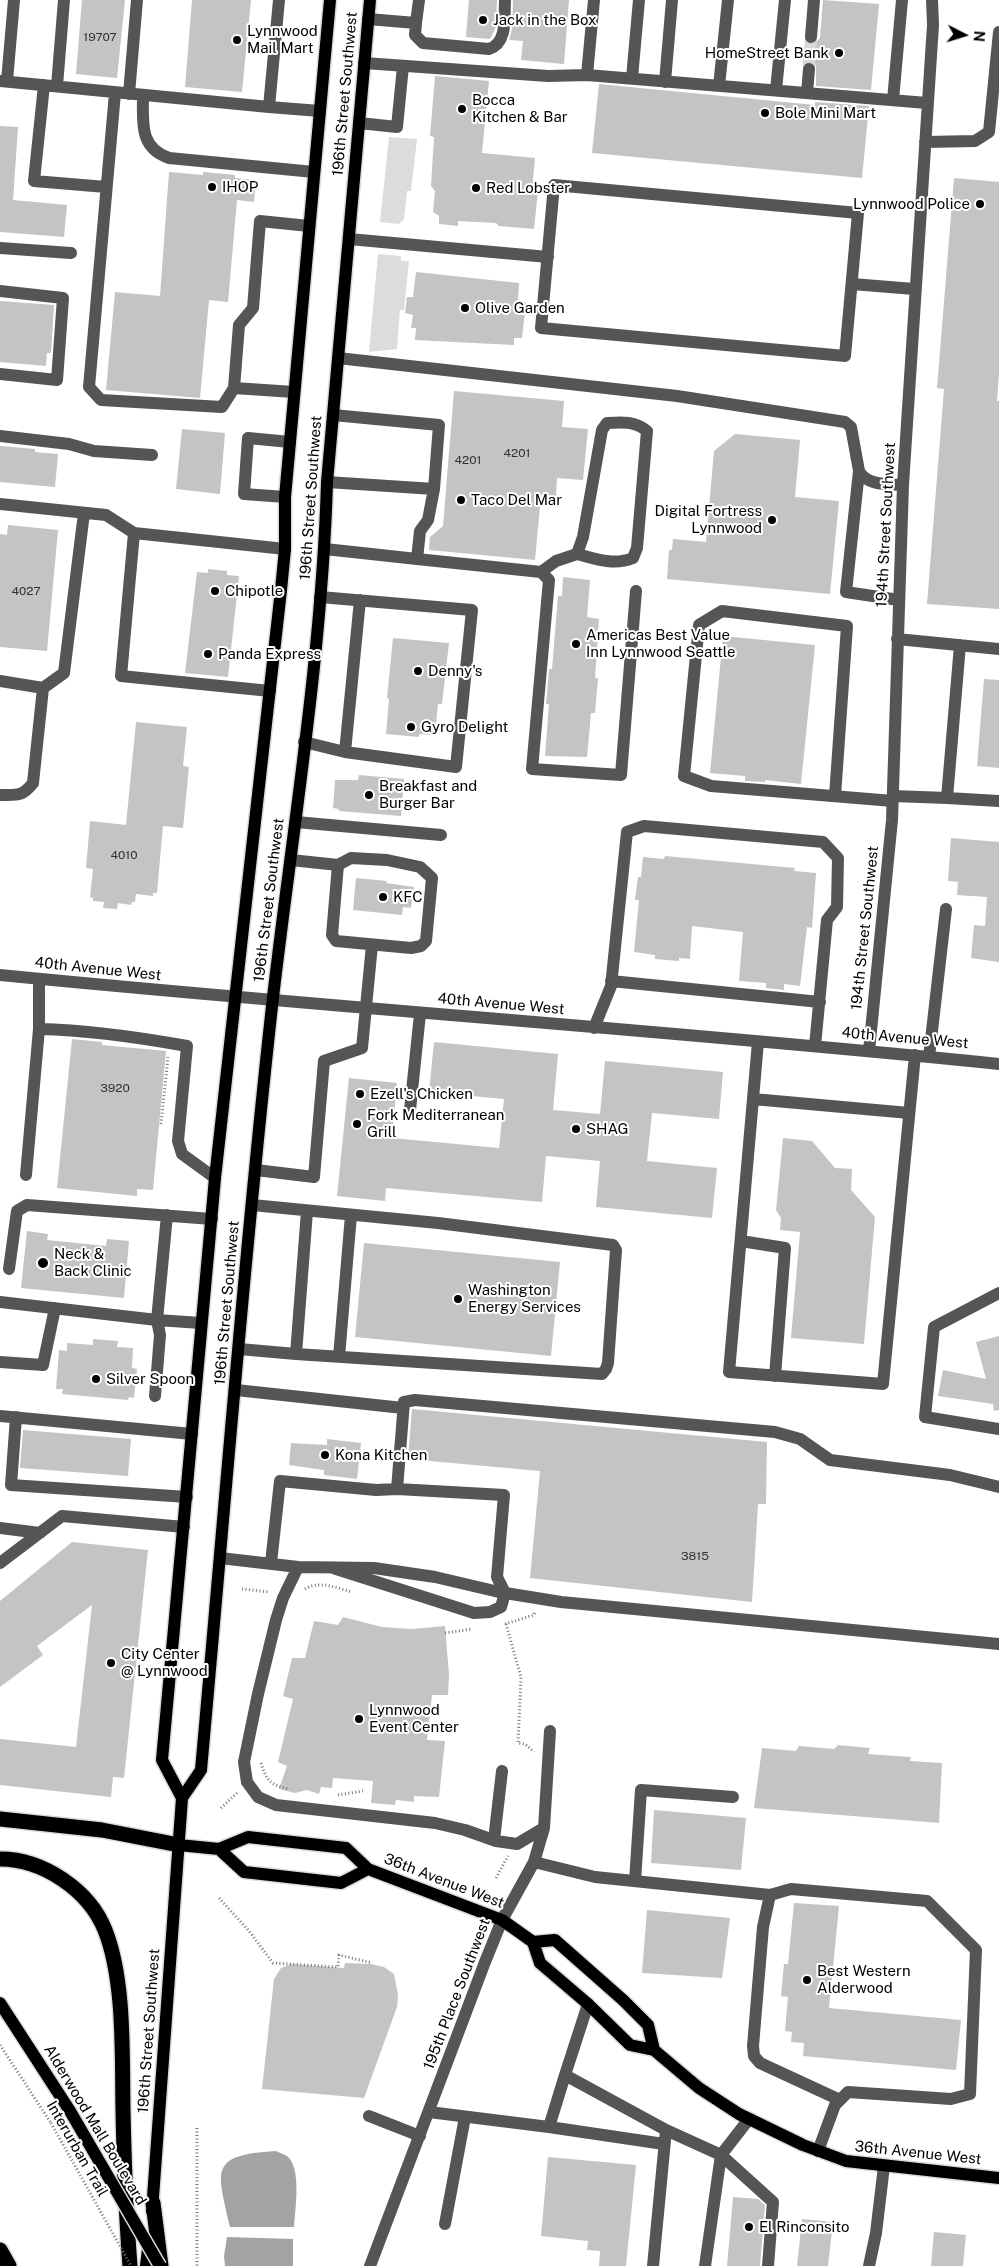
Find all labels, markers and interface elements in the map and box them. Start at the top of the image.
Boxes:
north arrow [939,10,989,60]
street label: 196th Street Southwest [329,11,361,177]
place label: Jack in the Box [493,11,597,29]
marker: Jack in the Box [477,14,489,26]
place label: Lynnwood Mail Mart [247,22,318,57]
house number: 19707 [83,30,117,44]
text: N [970,30,987,42]
marker: Lynnwood Mail Mart [231,34,243,46]
place label: HomeStreet Bank [705,44,829,62]
marker: HomeStreet Bank [833,47,845,59]
place label: Bocca Kitchen & Bar [472,91,568,126]
marker: Bocca Kitchen & Bar [456,103,468,115]
place label: Bole Mini Mart [775,104,876,122]
marker: Bole Mini Mart [759,107,771,119]
place label: IHOP [222,178,258,196]
place label: Red Lobster [486,179,570,197]
marker: IHOP [206,181,218,193]
marker: Red Lobster [470,182,482,194]
place label: Lynnwood Police [853,195,970,213]
marker: Lynnwood Police [974,198,986,210]
place label: Olive Garden [475,299,565,317]
marker: Olive Garden [459,302,471,314]
street label: 196th Street Southwest [296,415,326,581]
street label: 194th Street Southwest [873,442,899,608]
house number: 4201 [504,446,530,460]
house number: 4201 [455,453,481,467]
place label: Taco Del Mar [471,491,562,509]
marker: Taco Del Mar [455,494,467,506]
place label: Digital Fortress Lynnwood [655,502,762,537]
marker: Digital Fortress Lynnwood [766,514,778,526]
place label: Chipotle [225,582,283,600]
house number: 4027 [11,584,41,598]
marker: Chipotle [209,585,221,597]
place label: Americas Best Value Inn Lynnwood Seattle [586,626,735,661]
marker: Americas Best Value Inn Lynnwood Seattle [570,638,582,650]
place label: Panda Express [218,645,321,663]
marker: Panda Express [202,648,214,660]
place label: Denny's [428,662,482,680]
marker: Denny's [412,665,424,677]
place label: Gyro Delight [421,718,508,736]
marker: Gyro Delight [405,721,417,733]
place label: Breakfast and Burger Bar [379,777,477,812]
marker: Breakfast and Burger Bar [363,789,375,801]
street label: 196th Street Southwest [250,817,288,983]
street label: 194th Street Southwest [847,845,883,1011]
house number: 4010 [110,848,138,862]
place label: KFC [393,888,422,906]
marker: KFC [377,891,389,903]
street label: 40th Avenue West [34,953,162,985]
street label: 40th Avenue West [437,989,565,1019]
street label: 40th Avenue West [841,1023,969,1053]
house number: 3920 [100,1081,130,1095]
place label: Ezell's Chicken [370,1085,473,1103]
marker: Ezell's Chicken [354,1088,366,1100]
place label: Fork Mediterranean Grill [367,1106,504,1141]
marker: Fork Mediterranean Grill [351,1118,363,1130]
place label: SHAG [586,1120,629,1138]
marker: SHAG [570,1123,582,1135]
street label: 196th Street Southwest [211,1220,243,1386]
place label: Neck & Back Clinic [54,1245,132,1280]
marker: Neck & Back Clinic [36,1256,50,1270]
place label: Washington Energy Services [468,1281,581,1316]
marker: Washington Energy Services [452,1293,464,1305]
place label: Silver Spoon [106,1370,194,1388]
marker: Silver Spoon [90,1373,102,1385]
place label: Kona Kitchen [335,1446,427,1464]
marker: Kona Kitchen [319,1449,331,1461]
house number: 3815 [681,1549,709,1563]
place label: City Center @ Lynnwood [121,1645,208,1680]
marker: City Center @ Lynnwood [105,1657,117,1669]
place label: Lynnwood Event Center [369,1701,459,1736]
marker: Lynnwood Event Center [353,1713,365,1725]
street label: 36th Avenue West [381,1850,507,1912]
street label: 195th Place Southwest [420,1916,494,2072]
street label: 196th Street Southwest [134,1948,164,2114]
place label: Best Western Alderwood [817,1962,911,1997]
marker: Best Western Alderwood [801,1974,813,1986]
street label: Alderwood Mall Boulevard [40,2042,150,2208]
street label: Interurban Trail [42,2098,112,2200]
street label: 36th Avenue West [854,2137,982,2169]
place label: El Rinconsito [759,2218,849,2236]
marker: El Rinconsito [743,2221,755,2233]

